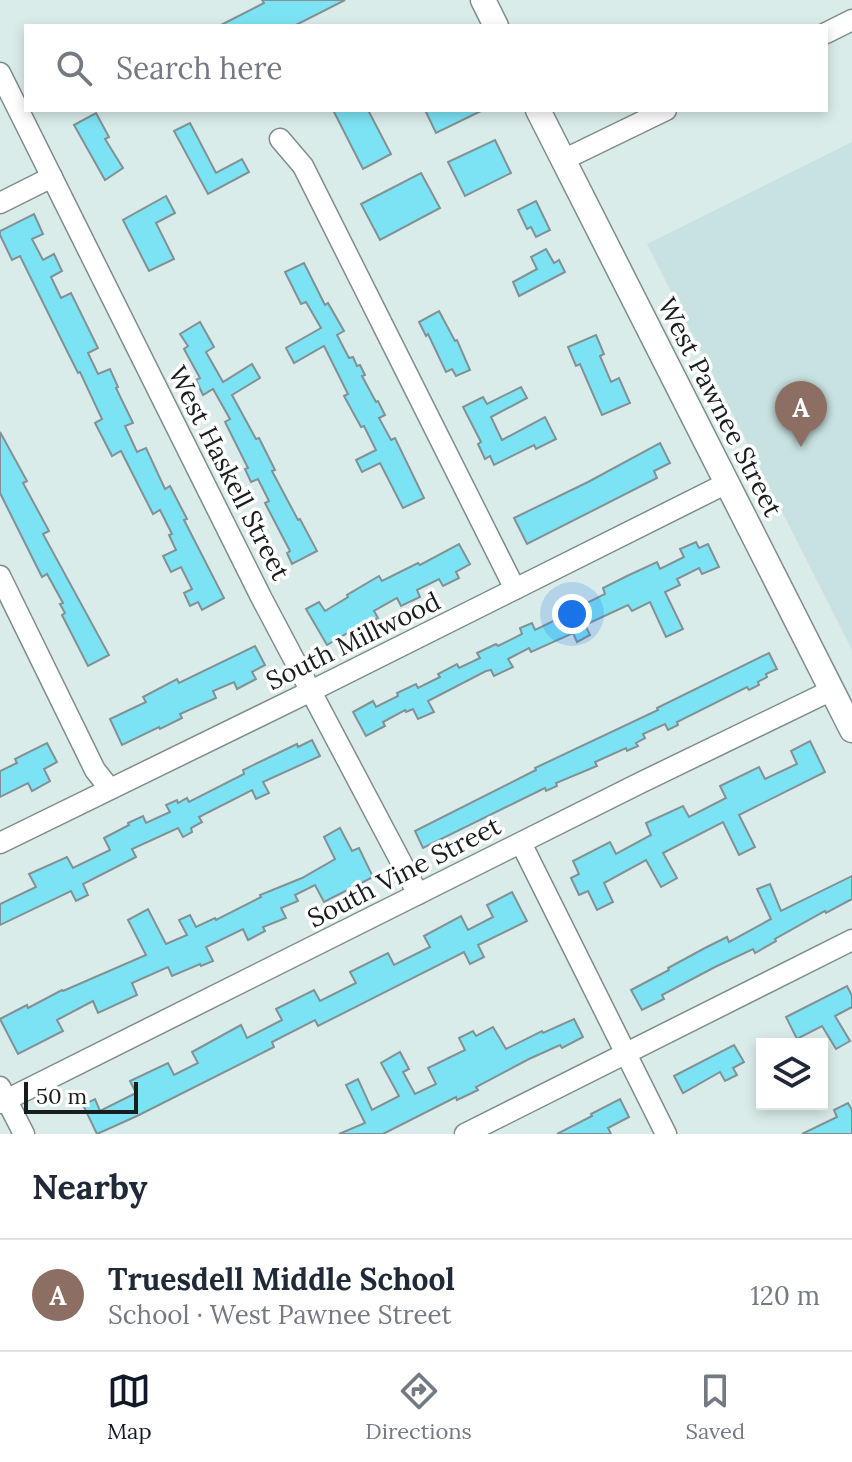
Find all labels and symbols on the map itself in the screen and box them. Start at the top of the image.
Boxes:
street label: West Pawnee Street [651,292,790,522]
street label: West Haskell Street [161,360,298,585]
pin: A [775,381,827,447]
street label: South Millwood [260,584,445,697]
your location [552,594,592,634]
street label: South Vine Street [302,809,506,934]
scale bar [24,1078,138,1114]

